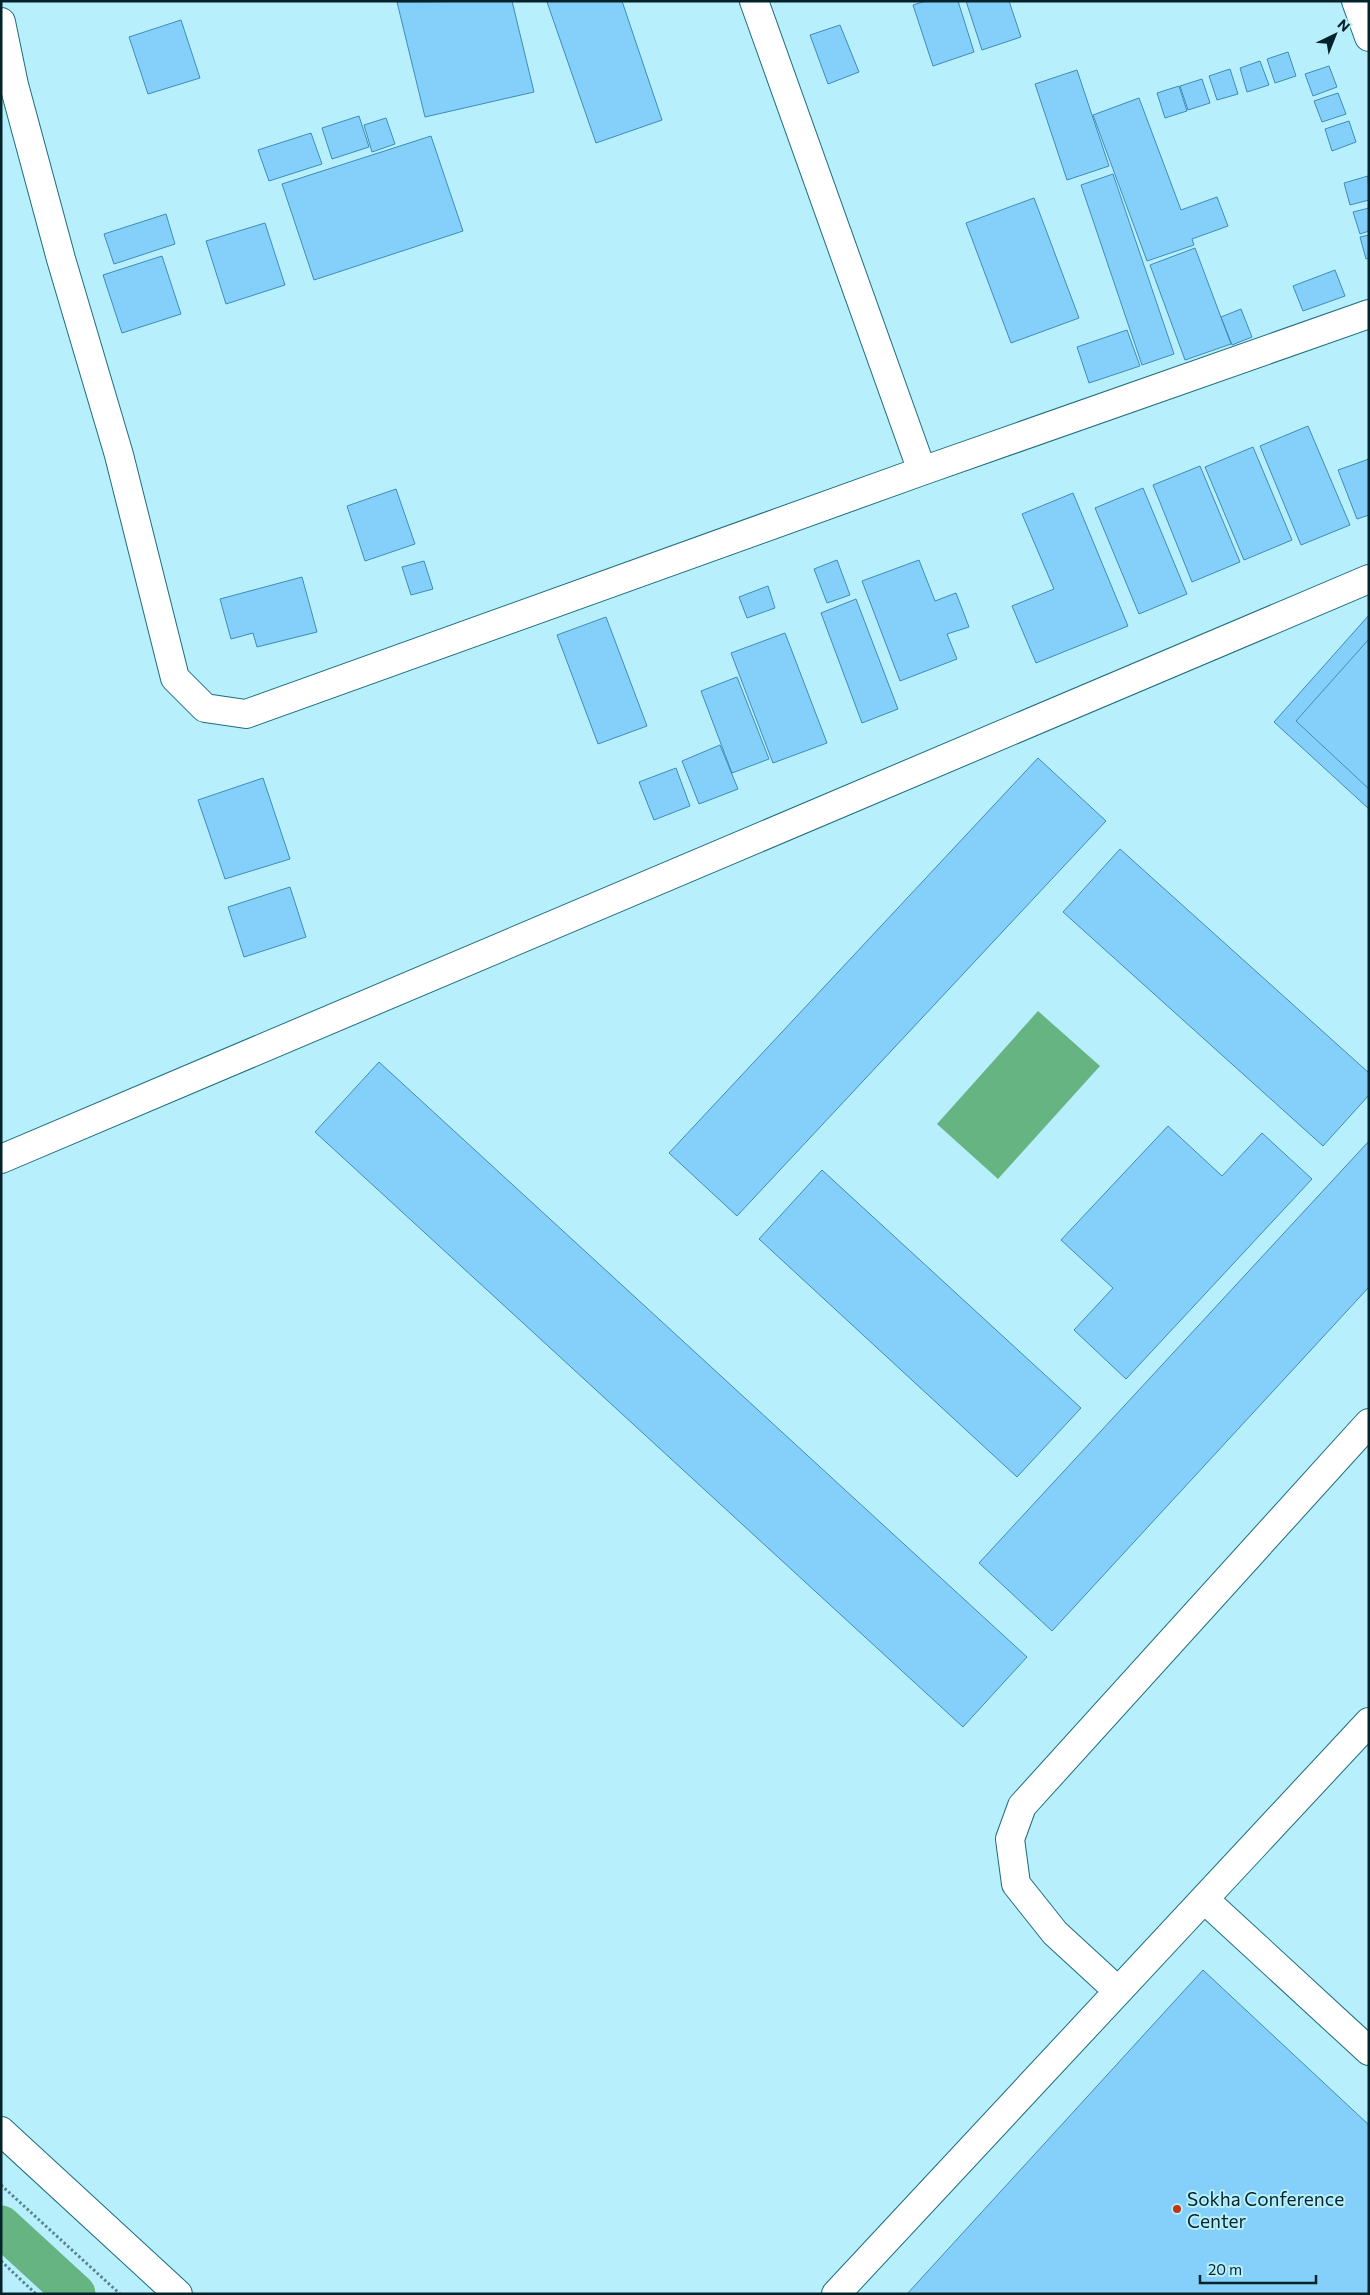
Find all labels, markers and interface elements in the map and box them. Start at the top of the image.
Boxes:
north arrow [1310,10,1360,60]
text: N [1335,15,1354,35]
place label: Sokha Conference Center [1187,2187,1344,2232]
marker: Sokha Conference Center [1171,2203,1183,2215]
scale bar [1200,2252,1316,2284]
text: 20 m [1208,2260,1242,2278]

